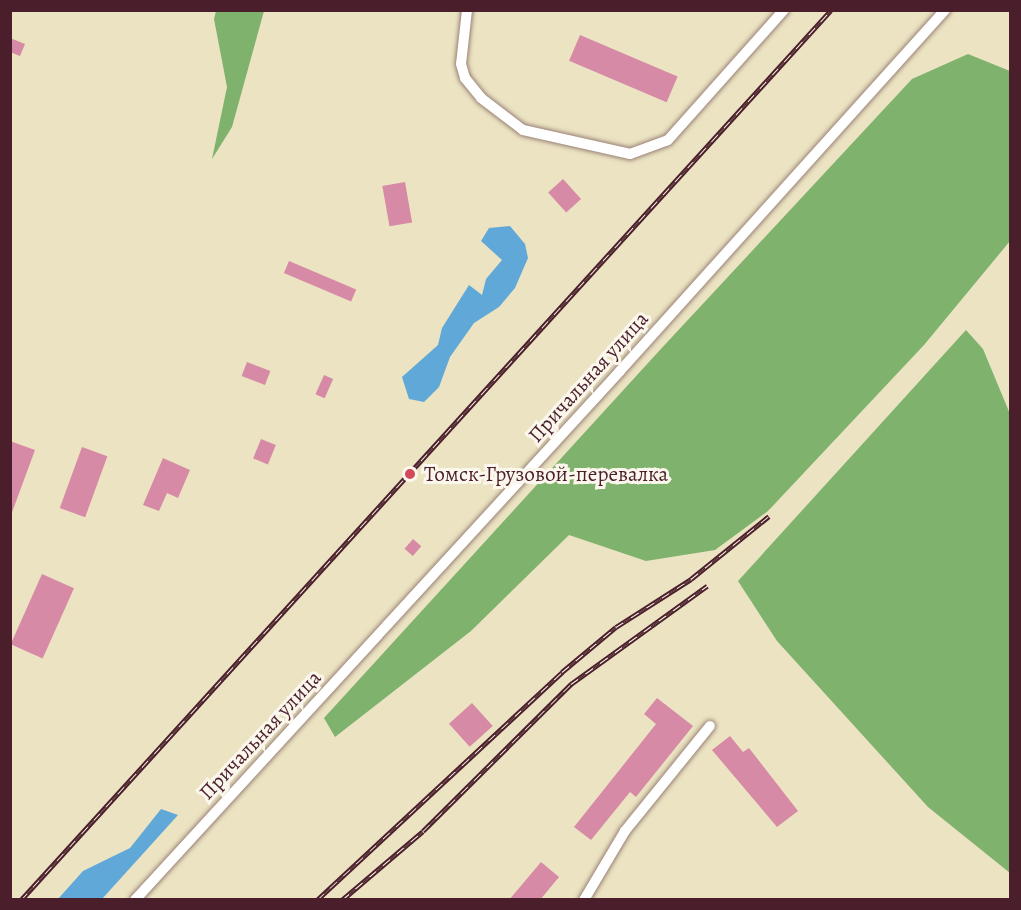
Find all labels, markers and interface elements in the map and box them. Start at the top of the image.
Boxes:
street label: Причальная улица [523,306,653,448]
place label: Томск-Грузовой-перевалка [424,461,668,487]
marker: Томск-Грузовой-перевалка [401,465,419,483]
street label: Причальная улица [194,665,326,805]

